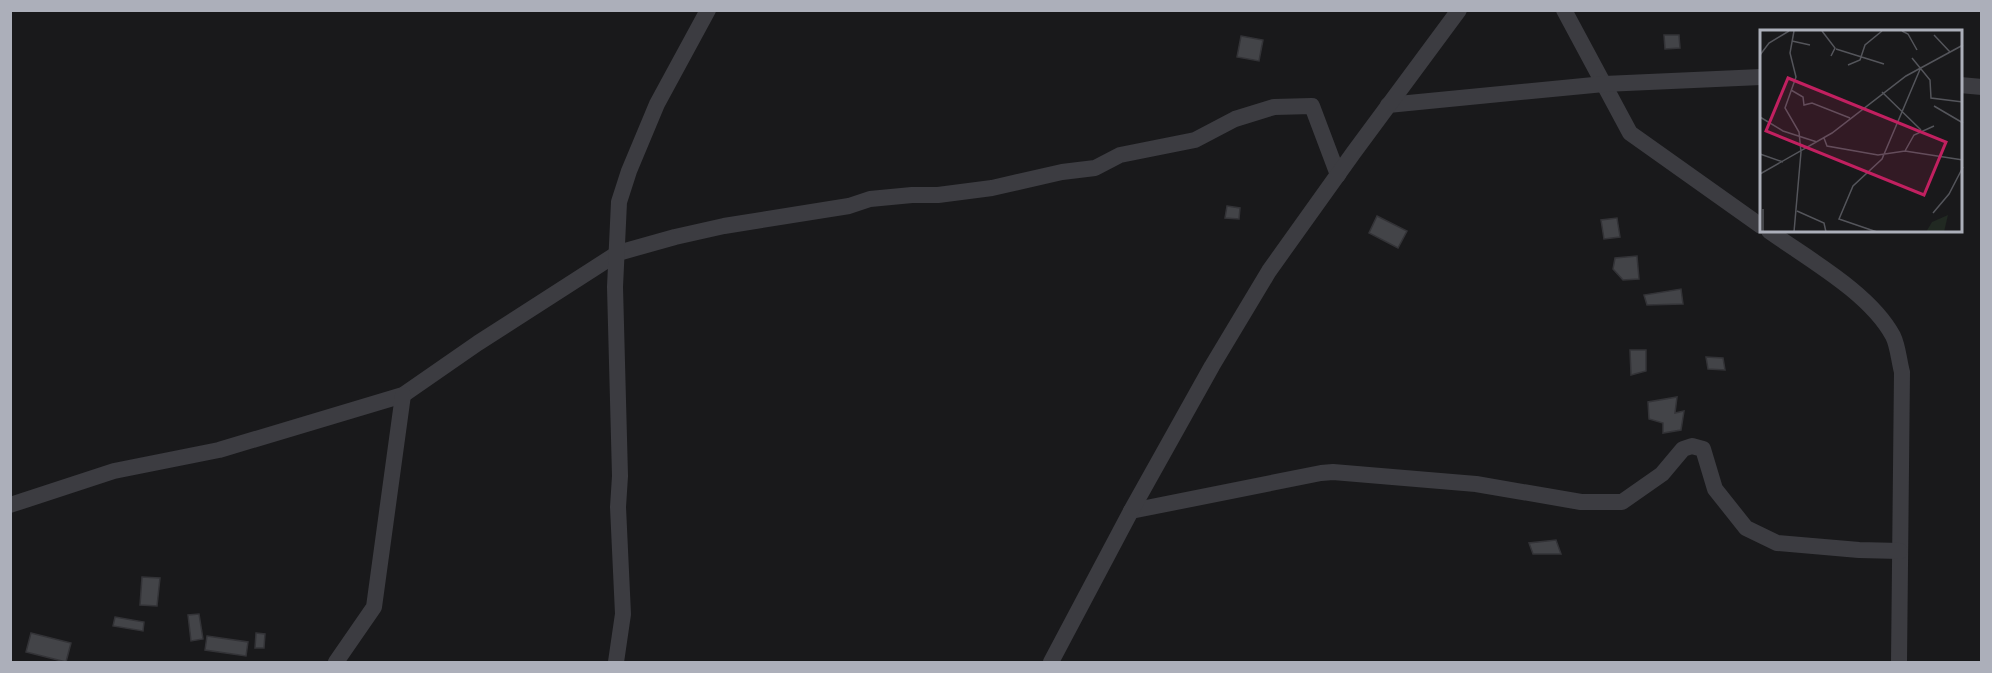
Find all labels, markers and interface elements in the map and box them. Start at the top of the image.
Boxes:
inset map [1760,30,1962,232]

